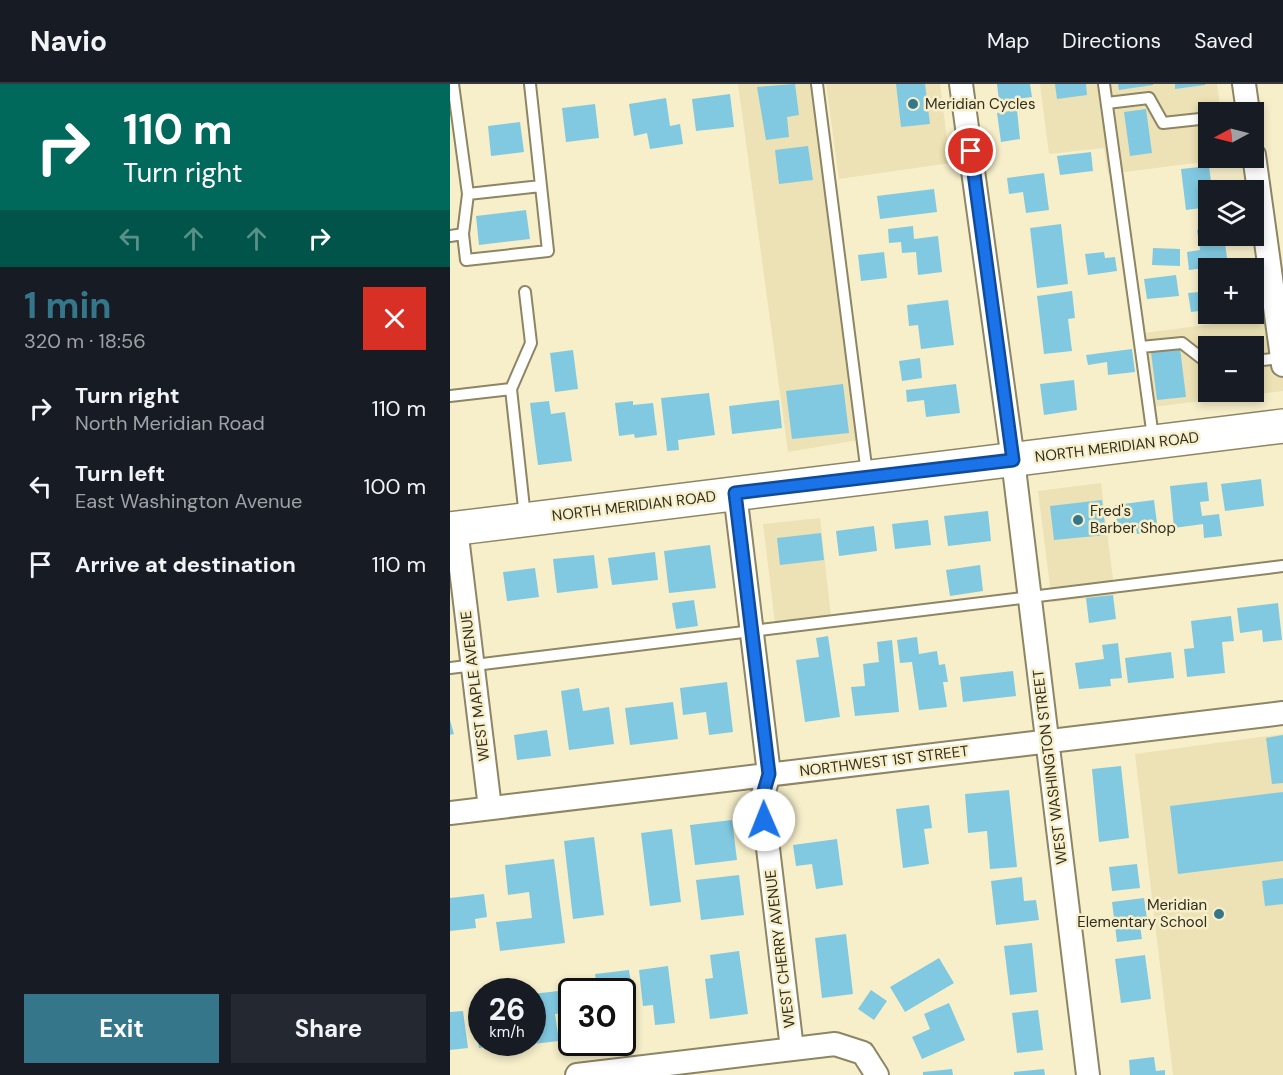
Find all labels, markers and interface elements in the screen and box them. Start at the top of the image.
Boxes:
text: Navio [30,23,107,60]
text: Map [987,27,1029,55]
text: Directions [1062,27,1161,55]
text: Saved [1194,27,1253,55]
place label: Meridian Cycles [925,94,1035,114]
marker: Meridian Cycles [906,97,920,111]
text: 110 m [123,102,233,157]
north arrow [1198,102,1264,168]
map controls [1198,102,1264,402]
icon: right [24,108,102,186]
pin [945,125,996,176]
icon: arrive [954,134,987,167]
text: Turn right [123,155,243,190]
button: layers [1198,180,1264,246]
icon: left [114,222,147,255]
icon: ahead [177,222,210,255]
icon: ahead [240,222,273,255]
icon: right [303,222,336,255]
button: + [1198,258,1264,324]
text: 1 min [24,282,112,329]
button: close [363,287,426,350]
text: 320 m · 18:56 [24,328,146,354]
button: − [1198,336,1264,402]
text: Turn right [75,381,180,410]
icon: right [24,392,57,425]
text: 110 m [372,394,426,423]
text: North Meridian Road [75,410,265,436]
street label: NORTH MERIDIAN ROAD [1034,427,1200,467]
text: Turn left [75,459,165,488]
icon: left [24,470,57,503]
text: 100 m [364,472,426,501]
street label: NORTH MERIDIAN ROAD [551,486,717,526]
text: East Washington Avenue [75,488,302,514]
place label: Fred's Barber Shop [1090,501,1176,538]
marker: Fred's Barber Shop [1071,513,1085,527]
icon: arrive [24,548,57,581]
text: Arrive at destination [75,550,296,579]
text: 110 m [372,550,426,579]
street label: WEST MAPLE AVENUE [456,610,494,762]
street label: WEST WASHINGTON STREET [1028,668,1072,866]
street label: NORTHWEST 1ST STREET [798,741,970,781]
position arrow [732,788,796,852]
street label: WEST CHERRY AVENUE [760,869,800,1029]
place label: Meridian Elementary School [1077,895,1207,932]
marker: Meridian Elementary School [1212,907,1226,921]
speed limit sign: 30 [558,978,636,1056]
text: 26 [489,990,525,1029]
button: Exit [24,994,219,1063]
button: Share [231,994,426,1063]
text: km/h [489,1022,525,1042]

